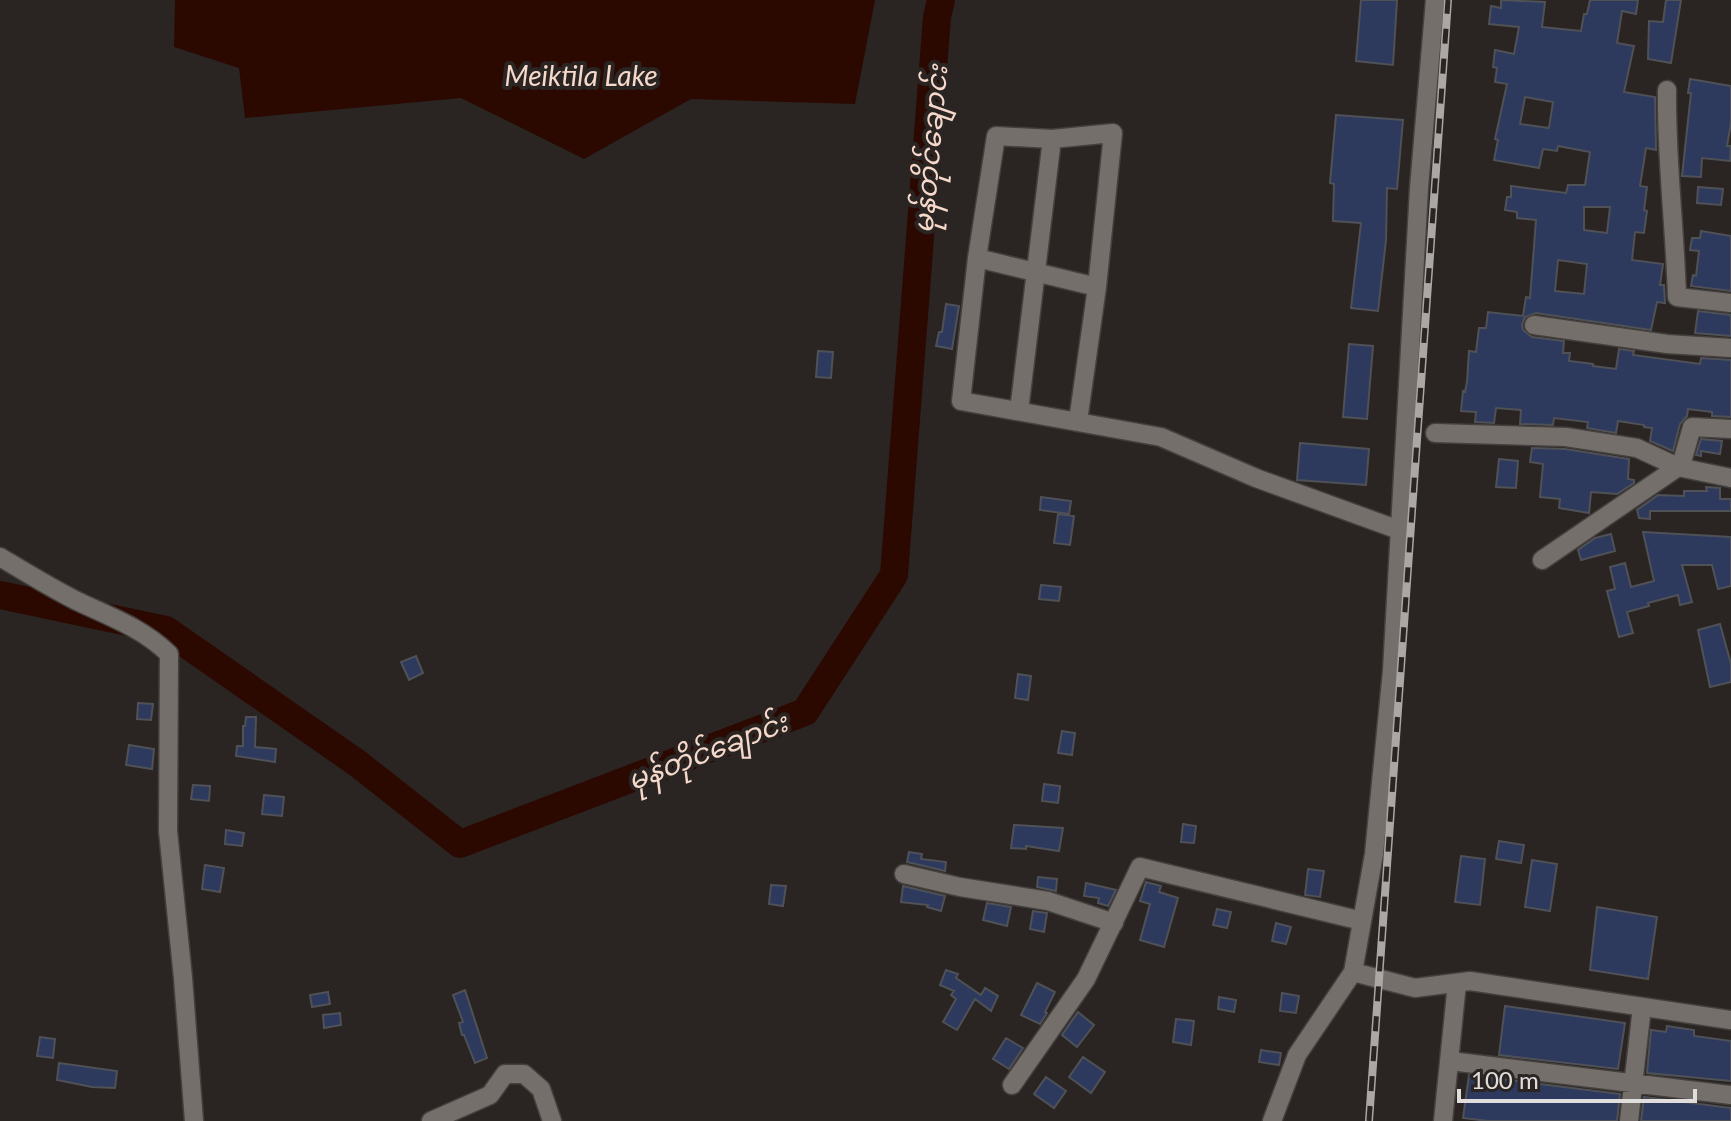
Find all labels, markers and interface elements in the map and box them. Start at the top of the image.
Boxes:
water label: Meiktila Lake [504,58,658,92]
water label: မုန်တိုင်ချောင်း [904,61,961,235]
water label: မုန်တိုင်ချောင်း [622,702,797,804]
scale bar [1459,1053,1695,1103]
text: 100 m [1471,1065,1539,1094]

